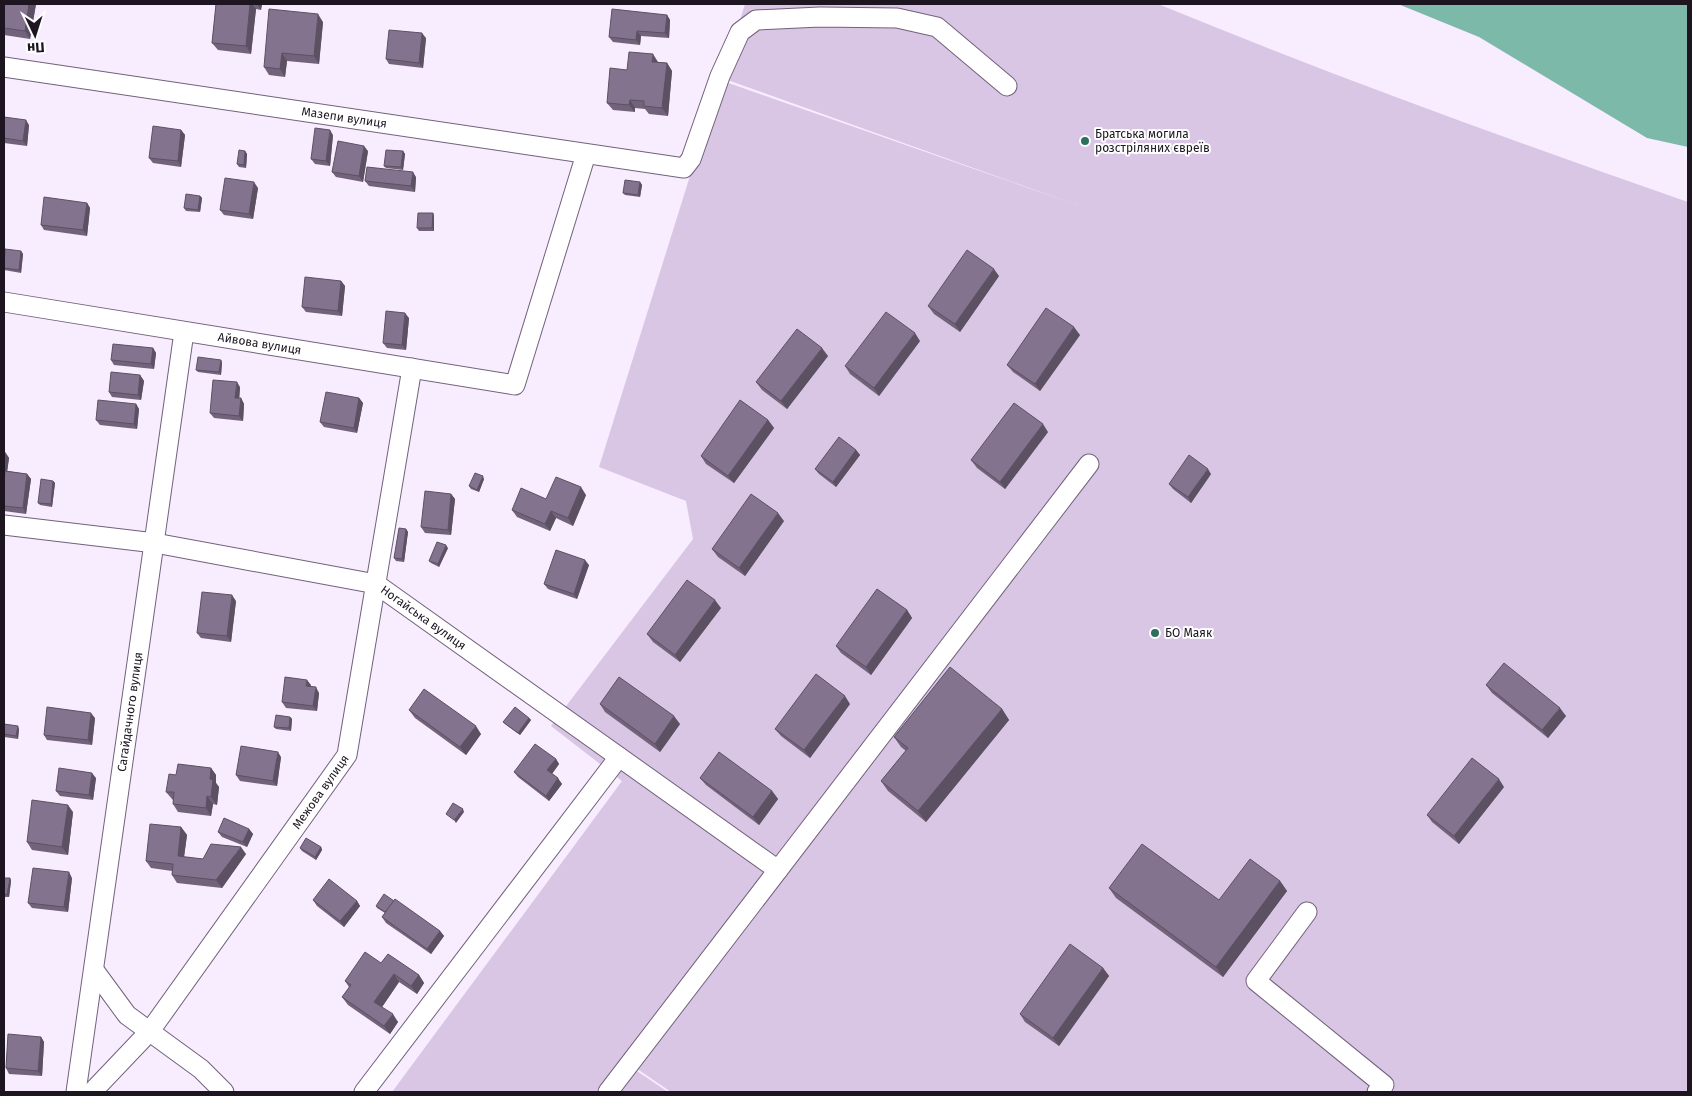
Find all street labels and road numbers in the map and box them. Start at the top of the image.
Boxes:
street label: Мазепи вулиця [301,104,388,131]
street label: Айвова вулиця [217,330,302,357]
street label: Ногайська вулиця [378,583,469,653]
street label: Сагайдачного вулиця [115,651,145,773]
street label: Межова вулиця [289,752,352,832]

